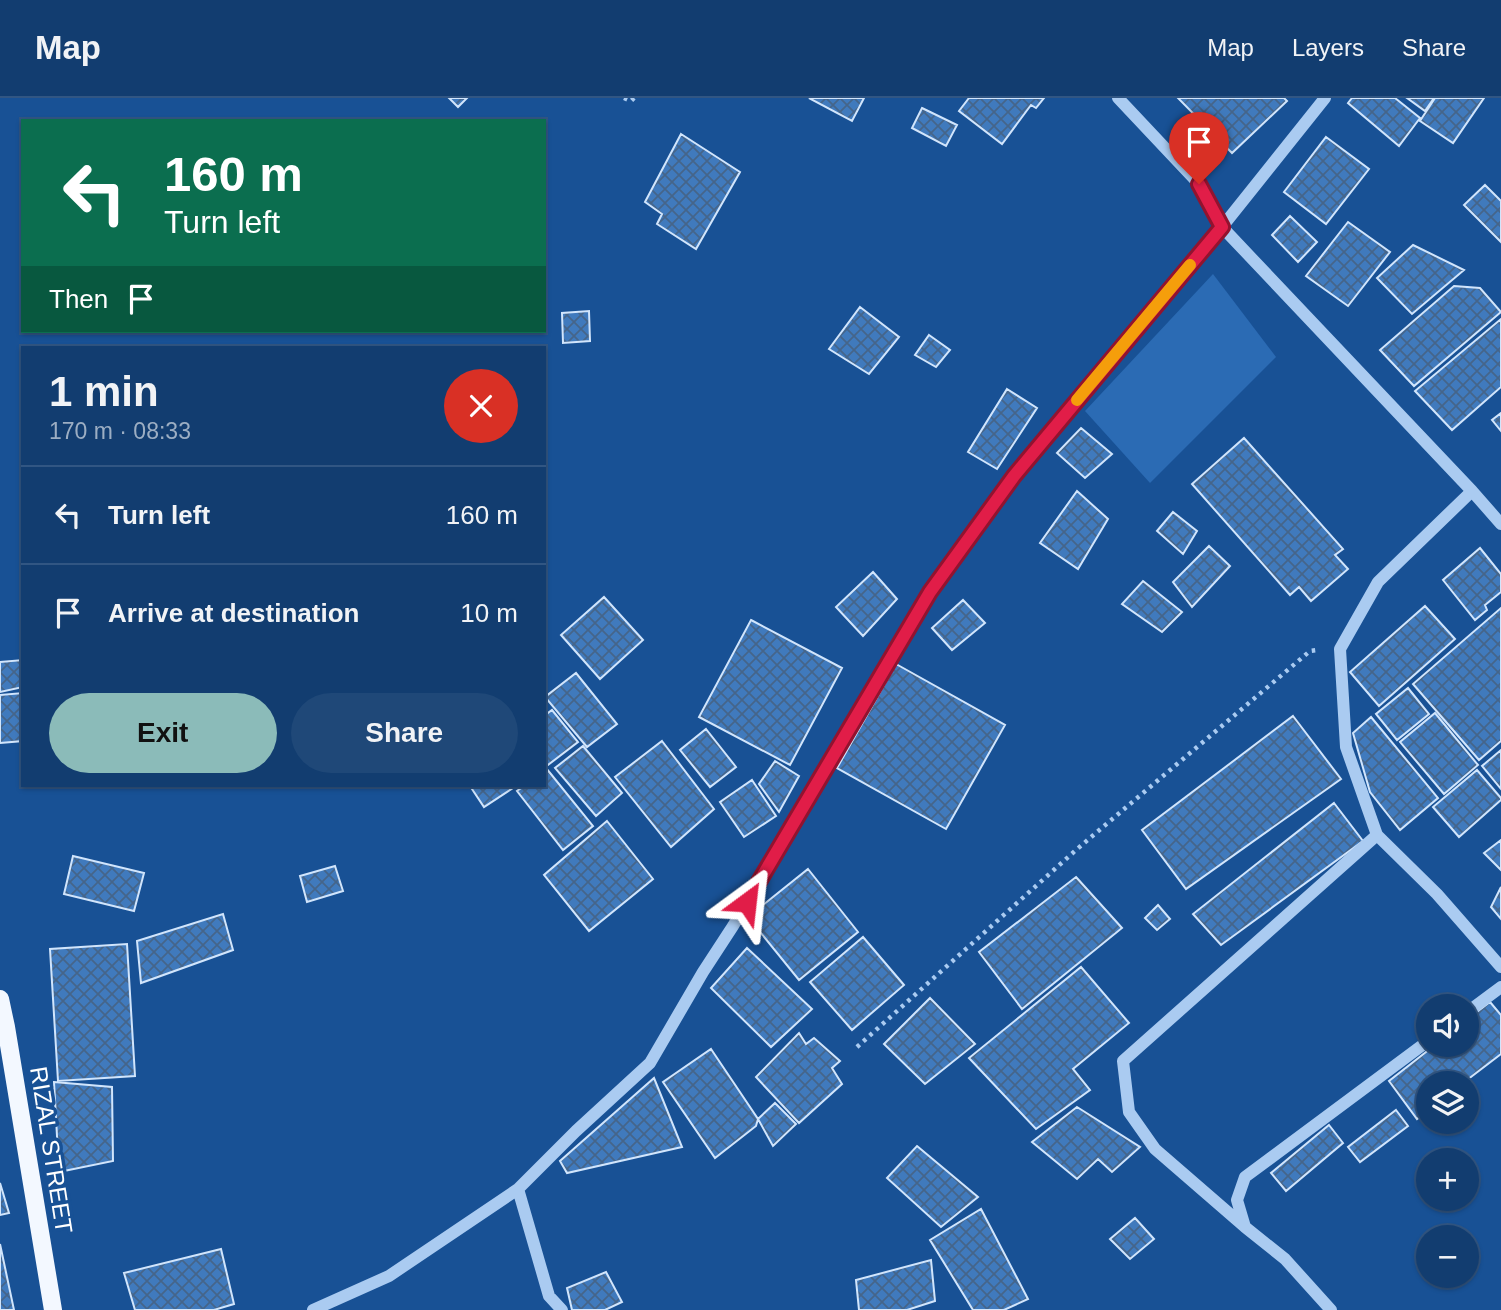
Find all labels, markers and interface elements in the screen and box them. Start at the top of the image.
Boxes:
text: Map [35,29,101,66]
text: Map [1207,34,1254,61]
text: Layers [1292,34,1364,61]
text: Share [1402,34,1466,61]
pin [1169,112,1229,184]
icon: arrive [1180,123,1218,161]
icon: left [49,147,140,238]
text: 160 m [164,147,303,201]
text: Turn left [164,204,280,240]
icon: arrive [122,280,160,318]
text: Then [49,284,108,314]
text: 1 min [49,368,159,415]
button: close [444,369,518,443]
text: 170 m · 08:33 [49,418,191,444]
icon: left [49,496,87,534]
text: Turn left [108,500,210,530]
text: 160 m [446,500,518,530]
icon: arrive [49,594,87,632]
text: Arrive at destination [108,598,359,628]
text: 10 m [460,598,518,628]
button: Exit [49,693,277,773]
button: Share [291,693,518,773]
position arrow [710,865,784,939]
map controls [1416,994,1479,1288]
button: sound [1416,994,1479,1057]
street label: RIZAL STREET [25,1065,78,1236]
button: layers [1416,1071,1479,1134]
button: + [1416,1148,1479,1211]
button: − [1416,1225,1479,1288]

